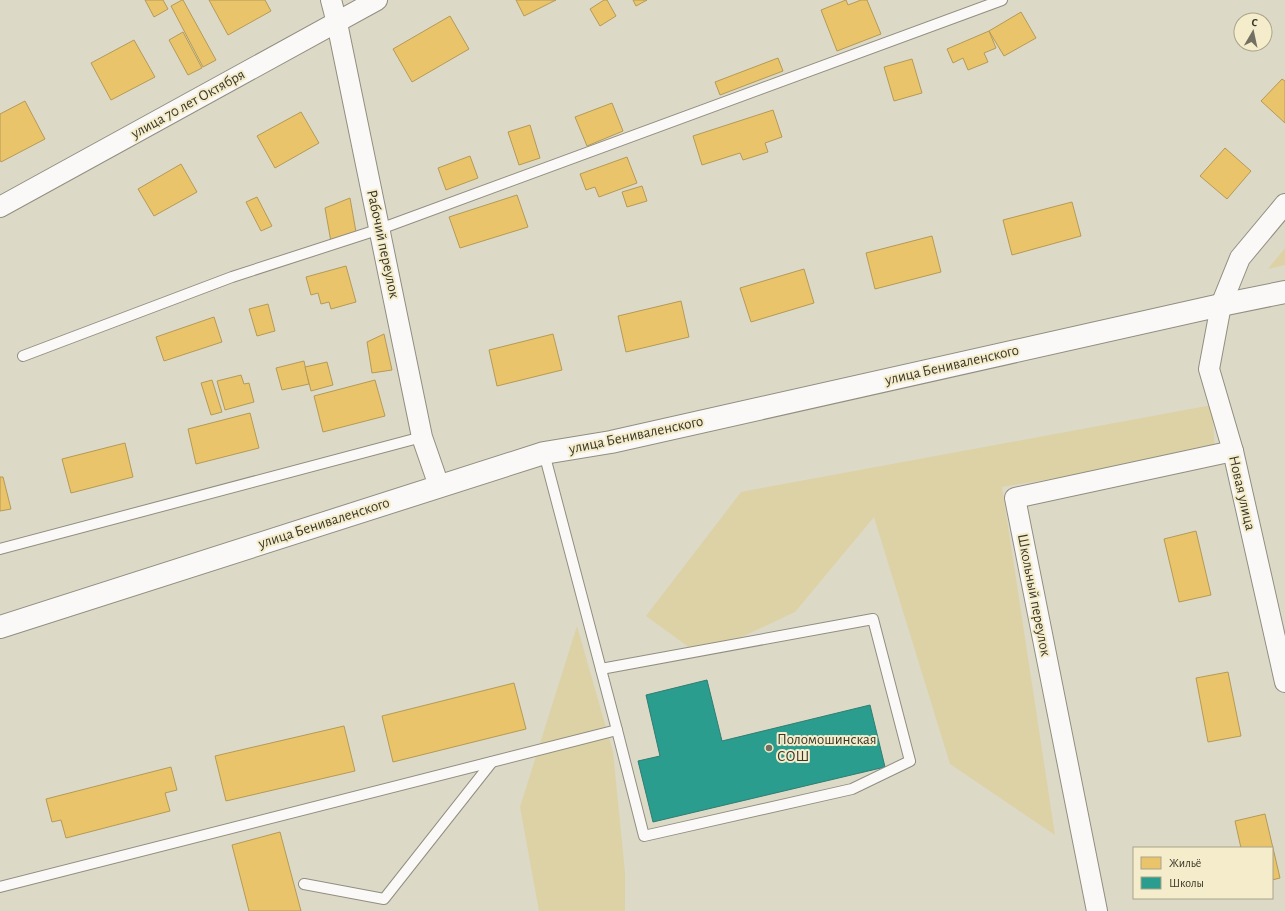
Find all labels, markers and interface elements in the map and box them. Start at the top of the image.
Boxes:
north arrow [1233,12,1273,52]
text: С [1251,17,1258,29]
street label: улица 70 лет Октября [128,67,247,142]
street label: Рабочий переулок [364,188,402,300]
street label: улица Бениваленского [883,342,1020,388]
street label: улица Бениваленского [567,413,705,457]
street label: Новая улица [1226,454,1258,532]
street label: улица Бениваленского [256,495,391,552]
street label: Школьный переулок [1015,533,1053,658]
place label: Поломошинская СОШ [777,732,877,764]
marker: Поломошинская СОШ [764,743,774,753]
legend [1133,847,1273,899]
text: Жильё [1169,857,1201,869]
text: Школы [1169,877,1204,889]

